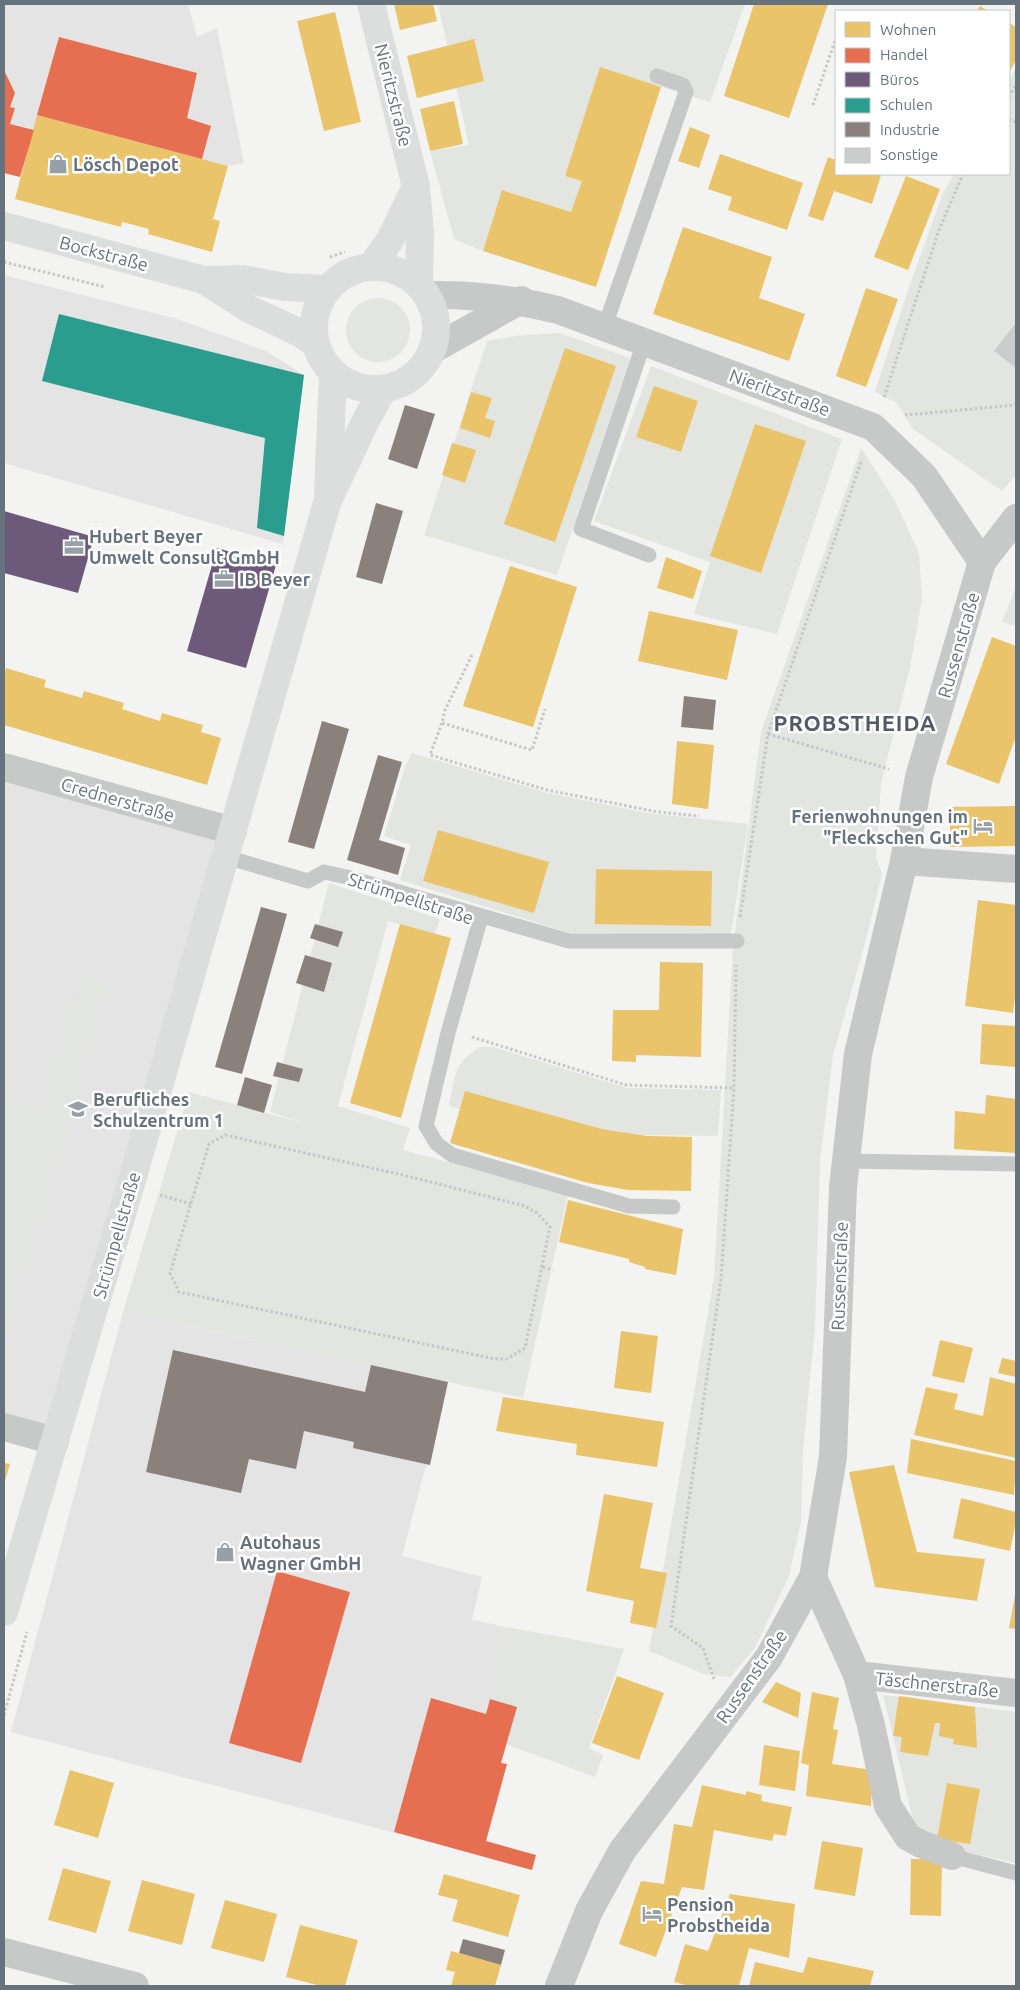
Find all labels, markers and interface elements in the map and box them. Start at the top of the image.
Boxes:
legend [835,10,1010,175]
text: Wohnen [880,21,936,38]
street label: Nieritzstraße [372,41,416,149]
text: Handel [880,46,928,63]
text: Büros [880,71,919,88]
text: Schulen [880,96,933,113]
text: Industrie [880,121,940,138]
text: Sonstige [880,146,938,163]
shop icon: Lösch Depot [47,153,69,175]
place label: Lösch Depot [73,154,179,174]
street label: Bockstraße [57,232,151,274]
street label: Nieritzstraße [727,365,833,419]
place label: Hubert Beyer Umwelt Consult GmbH [89,526,280,567]
office icon: Hubert Beyer Umwelt Consult GmbH [63,535,85,557]
office icon: IB Beyer [213,568,235,590]
place label: IB Beyer [239,569,311,589]
street label: Russenstraße [933,590,983,700]
district label: PROBSTHEIDA [773,710,937,735]
street label: Crednerstraße [59,773,177,825]
place label: Ferienwohnungen im "Fleckschen Gut" [791,806,968,847]
hotel icon: Ferienwohnungen im "Fleckschen Gut" [972,815,994,837]
street label: Strümpellstraße [346,868,476,928]
place label: Berufliches Schulzentrum 1 [93,1089,224,1130]
school or university icon: Berufliches Schulzentrum 1 [67,1098,89,1120]
street label: Strümpellstraße [88,1169,144,1301]
street label: Russenstraße [827,1221,851,1331]
place label: Autohaus Wagner GmbH [240,1532,361,1573]
shop icon: Autohaus Wagner GmbH [214,1541,236,1563]
street label: Russenstraße [712,1626,790,1726]
street label: Täschnerstraße [874,1668,1000,1700]
place label: Pension Probstheida [667,1894,770,1935]
hotel icon: Pension Probstheida [641,1903,663,1925]

